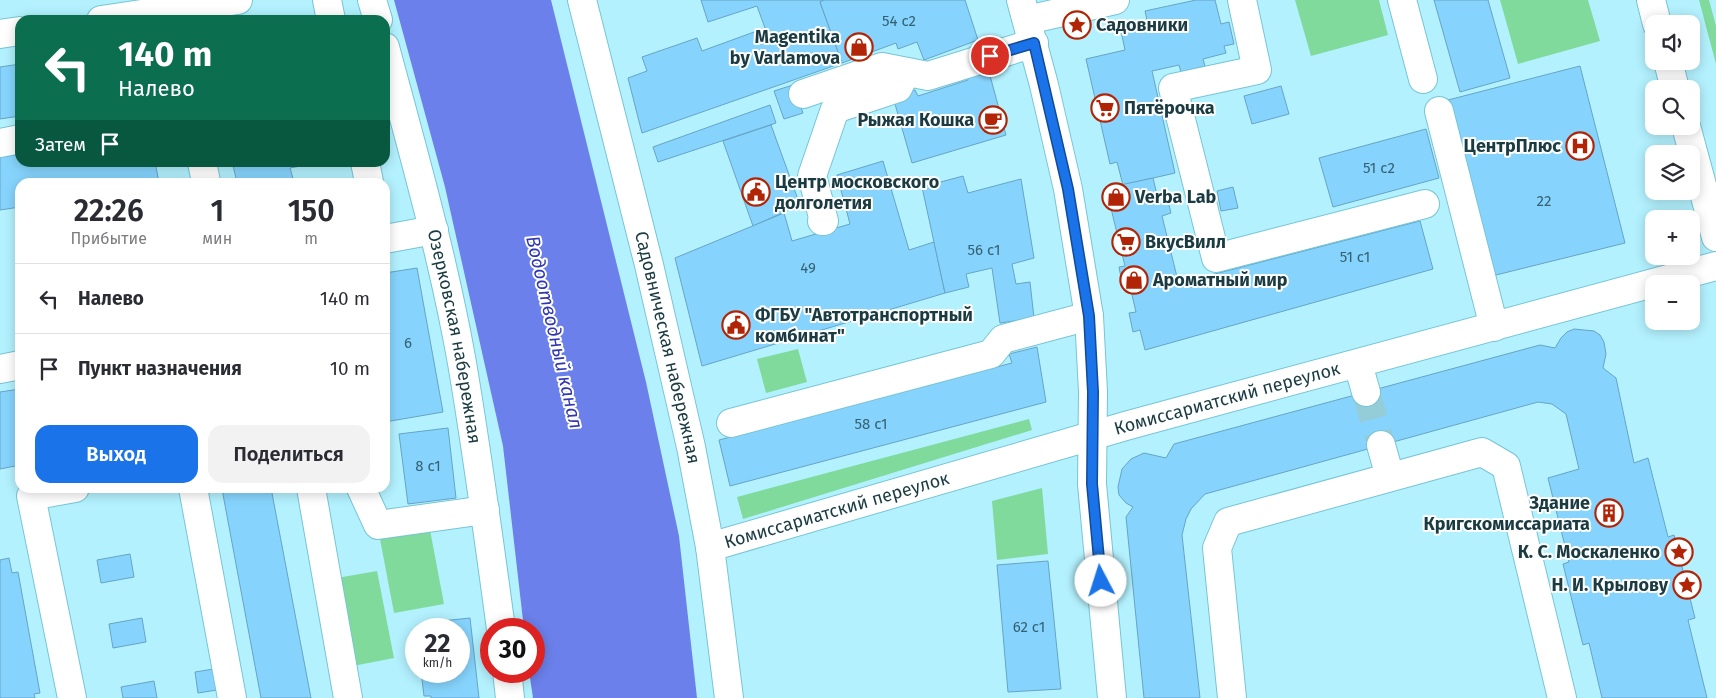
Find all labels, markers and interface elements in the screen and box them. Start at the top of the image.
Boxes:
place icon: Садовники [1062,10,1092,40]
house number: 54 с2 [882,12,916,30]
place label: Садовники [1096,14,1188,36]
map controls [1645,15,1700,330]
button: sound [1645,15,1700,70]
place label: Magentika by Varlamova [730,26,840,69]
shop icon: Magentika by Varlamova [844,32,874,62]
text: 140 m [118,33,212,75]
icon: left [35,35,100,100]
pin [969,35,1011,77]
icon: arrive [976,42,1004,70]
text: Налево [118,75,195,102]
button: search [1645,80,1700,135]
supermarket icon: Пятёрочка [1090,93,1120,123]
place label: Пятёрочка [1124,97,1215,119]
cafe icon: Рыжая Кошка [978,105,1008,135]
place label: Рыжая Кошка [857,109,974,131]
icon: arrive [96,130,124,158]
hospital icon: ЦентрПлюс [1565,131,1595,161]
text: Затем [35,133,86,156]
place label: ЦентрПлюс [1464,135,1561,157]
button: layers [1645,145,1700,200]
house number: 51 с2 [1363,159,1395,177]
place label: Центр московского долголетия [775,171,939,214]
public building icon: Центр московского долголетия [741,177,771,207]
shop icon: Verba Lab [1101,182,1131,212]
place label: Verba Lab [1134,186,1217,208]
house number: 22 [1537,192,1551,210]
text: 22:26 [74,193,144,229]
text: 1 [210,193,224,229]
text: 150 [288,193,335,229]
button: + [1645,210,1700,265]
street label: Озерковская набережная [423,227,486,445]
supermarket icon: ВкусВилл [1111,227,1141,257]
text: Прибытие [70,229,147,248]
text: мин [202,229,232,248]
text: m [304,229,318,248]
street label: Садовническая набережная [630,229,705,466]
place label: ВкусВилл [1145,231,1226,253]
water label: Водоотводный канал [521,233,588,431]
house number: 56 с1 [968,241,1000,259]
house number: 51 с1 [1340,248,1370,266]
house number: 49 [800,259,816,277]
shop icon: Ароматный мир [1119,265,1149,295]
place label: Ароматный мир [1152,269,1288,291]
button: − [1645,275,1700,330]
icon: left [35,285,63,313]
text: Налево [78,287,144,310]
text: 140 m [320,287,370,310]
place label: ФГБУ "Автотранспортный комбинат" [755,304,973,347]
public building icon: ФГБУ "Автотранспортный комбинат" [721,310,751,340]
house number: 6 [404,334,412,352]
icon: arrive [35,355,63,383]
text: Пункт назначения [78,357,242,380]
text: 10 m [330,357,370,380]
street label: Комиссариатский переулок [1112,357,1343,440]
house number: 58 с1 [854,415,888,433]
button: Выход [35,425,198,483]
button: Поделиться [208,425,370,483]
house number: 8 с1 [415,457,441,475]
street label: Комиссариатский переулок [722,467,952,553]
place label: Здание Кригскомиссариата [1423,492,1590,535]
building icon: Здание Кригскомиссариата [1594,498,1624,528]
place icon: К. С. Москаленко [1664,537,1694,567]
place label: К. С. Москаленко [1518,541,1660,563]
position arrow [1074,554,1126,606]
place icon: Н. И. Крылову [1672,570,1702,600]
place label: Н. И. Крылову [1551,574,1669,596]
speed limit sign: 30 [480,618,545,683]
house number: 62 с1 [1013,618,1045,636]
text: 22 [425,629,450,659]
text: km/h [423,656,452,670]

